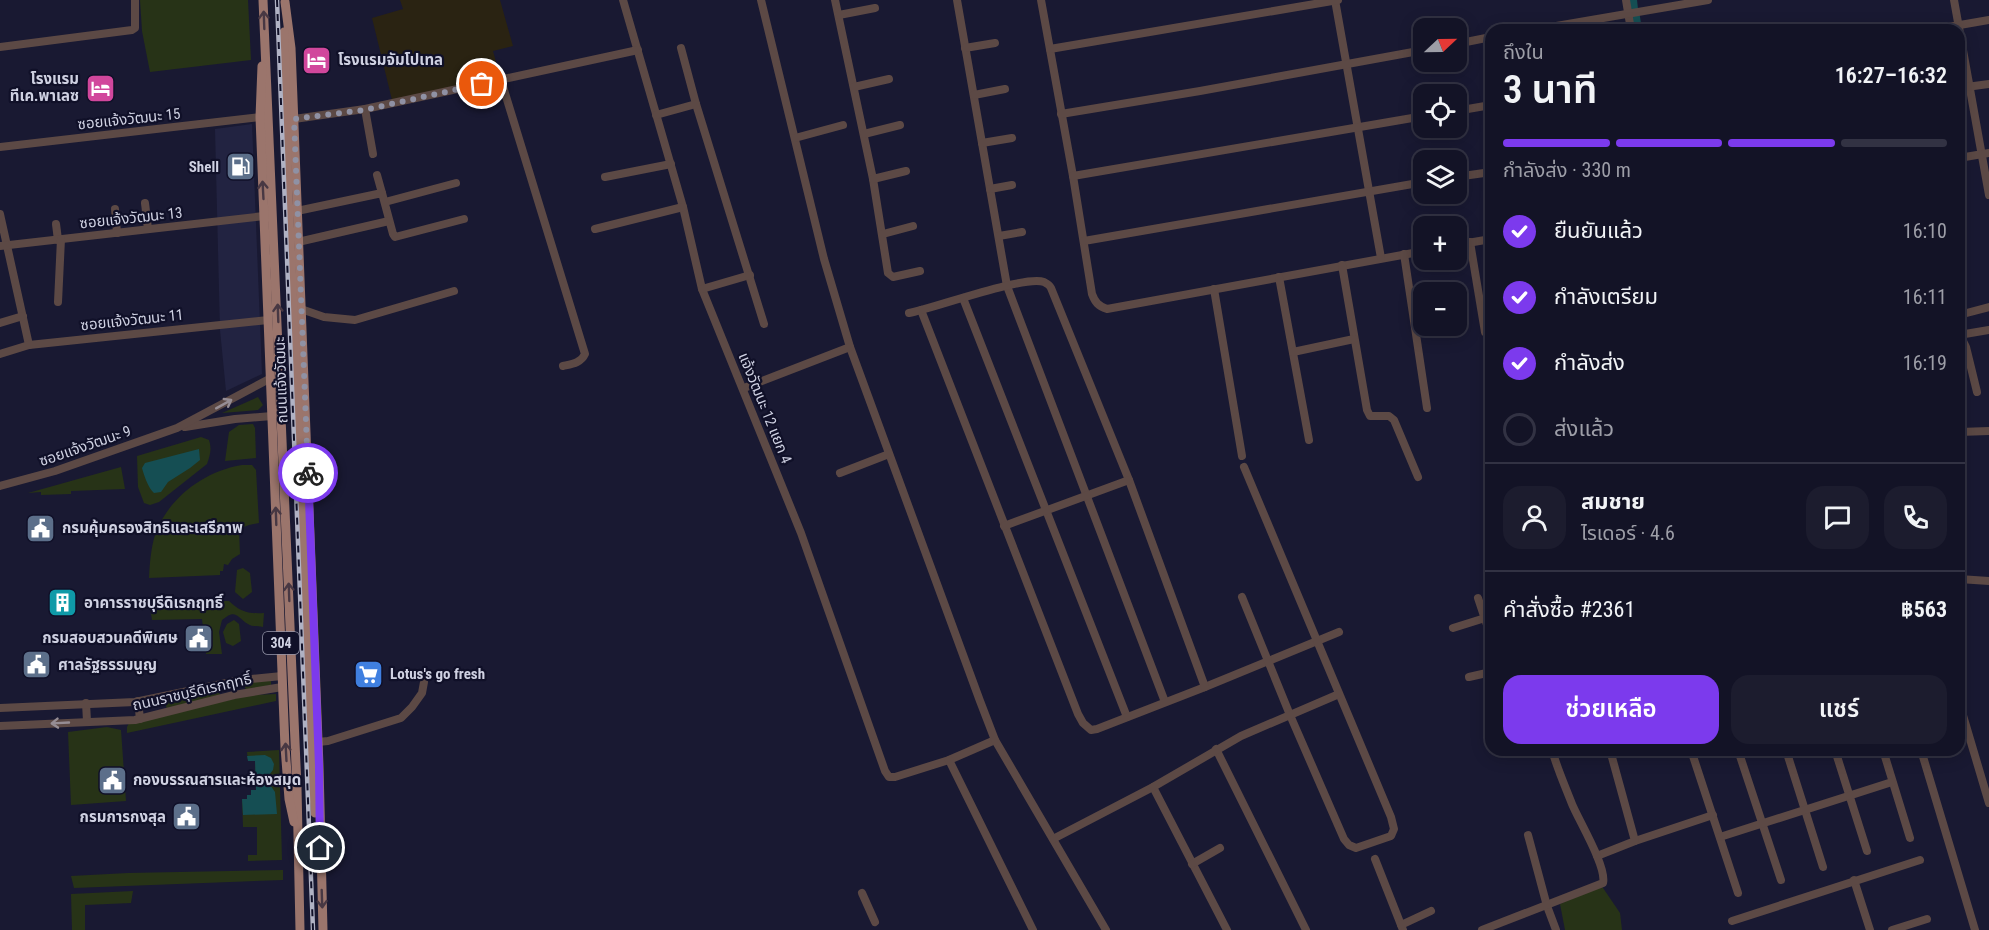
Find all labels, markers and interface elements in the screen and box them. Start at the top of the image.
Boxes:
one-way arrow [258,10,269,30]
north arrow [1413,18,1467,72]
map controls [1413,18,1467,336]
text: ถึงใน [1503,40,1544,64]
hotel icon: โรงแรมจัมโปเทล [301,44,333,76]
place label: โรงแรมจัมโปเทล [338,51,443,69]
pin [456,58,507,109]
text: 16:27–16:32 [1835,63,1947,88]
icon: bag [465,67,498,100]
text: 3 นาที [1503,67,1597,113]
place label: โรงแรม ทีเค.พาเลซ [10,70,79,105]
hotel icon: โรงแรม ทีเค.พาเลซ [84,72,116,104]
button: locate [1413,84,1467,138]
street label: ซอยแจ้งวัฒนะ 15 [77,105,181,133]
button: layers [1413,150,1467,204]
fuel station icon: Shell [224,151,256,183]
place label: Shell [189,158,219,176]
text: กำลังส่ง · 330 m [1503,158,1631,182]
one-way arrow [257,180,268,200]
street label: ซอยแจ้งวัฒนะ 13 [79,204,183,232]
icon: check [1503,215,1536,248]
button: + [1413,216,1467,270]
text: ยืนยันแล้ว [1554,218,1643,243]
text: 16:10 [1903,219,1947,243]
icon: check [1503,281,1536,314]
button: − [1413,282,1467,336]
text: กำลังเตรียม [1554,284,1658,309]
text: 16:11 [1903,285,1947,309]
one-way arrow [272,304,283,324]
street label: ซอยแจ้งวัฒนะ 11 [80,306,184,334]
street label: ถนนแจ้งวัฒนะ [270,336,292,424]
icon: check [1503,347,1536,380]
street label: แจ้งวัฒนะ 12 แยก 4 [735,350,795,466]
text: กำลังส่ง [1554,350,1625,375]
text: 16:19 [1903,351,1947,375]
one-way arrow [215,398,232,410]
text: ส่งแล้ว [1554,416,1614,441]
street label: ซอยแจ้งวัฒนะ 9 [37,422,133,470]
courier [278,443,338,503]
icon: bike [292,457,325,490]
button: person [1503,486,1566,549]
button: chat [1806,486,1869,549]
button: phone [1884,486,1947,549]
text: สมชาย [1581,489,1645,514]
one-way arrow [270,506,281,526]
public building icon: กรมคุ้มครองสิทธิและเสรีภาพ [25,512,57,544]
place label: กรมคุ้มครองสิทธิและเสรีภาพ [62,519,243,537]
text: ไรเดอร์ · 4.6 [1581,521,1675,545]
one-way arrow [284,583,295,603]
building icon: อาคารราชบุรีดิเรกฤทธิ์ [47,587,79,619]
place label: อาคารราชบุรีดิเรกฤทธิ์ [84,593,224,612]
text: คำสั่งซื้อ #2361 [1503,597,1635,622]
text: ฿563 [1901,597,1947,622]
public building icon: กรมสอบสวนคดีพิเศษ [183,622,215,654]
place label: กรมสอบสวนคดีพิเศษ [42,629,178,647]
road number: 304 [263,632,299,654]
public building icon: ศาลรัฐธรรมนูญ [21,649,53,681]
place label: ศาลรัฐธรรมนูญ [58,656,157,675]
supermarket icon: Lotus's go fresh [353,658,385,690]
place label: Lotus's go fresh [390,665,485,683]
street label: ถนนราชบุรีดิเรกฤทธิ์ [131,669,254,714]
button: ช่วยเหลือ [1503,675,1719,744]
button: แชร์ [1731,675,1947,744]
one-way arrow [50,717,70,728]
one-way arrow [280,743,291,763]
public building icon: กองบรรณสารและห้องสมุด [96,764,128,796]
place label: กองบรรณสารและห้องสมุด [133,771,301,789]
public building icon: กรมการกงสุล [171,801,203,833]
place label: กรมการกงสุล [80,808,166,826]
pin [294,822,345,873]
icon: home [303,831,336,864]
one-way arrow [316,889,327,909]

